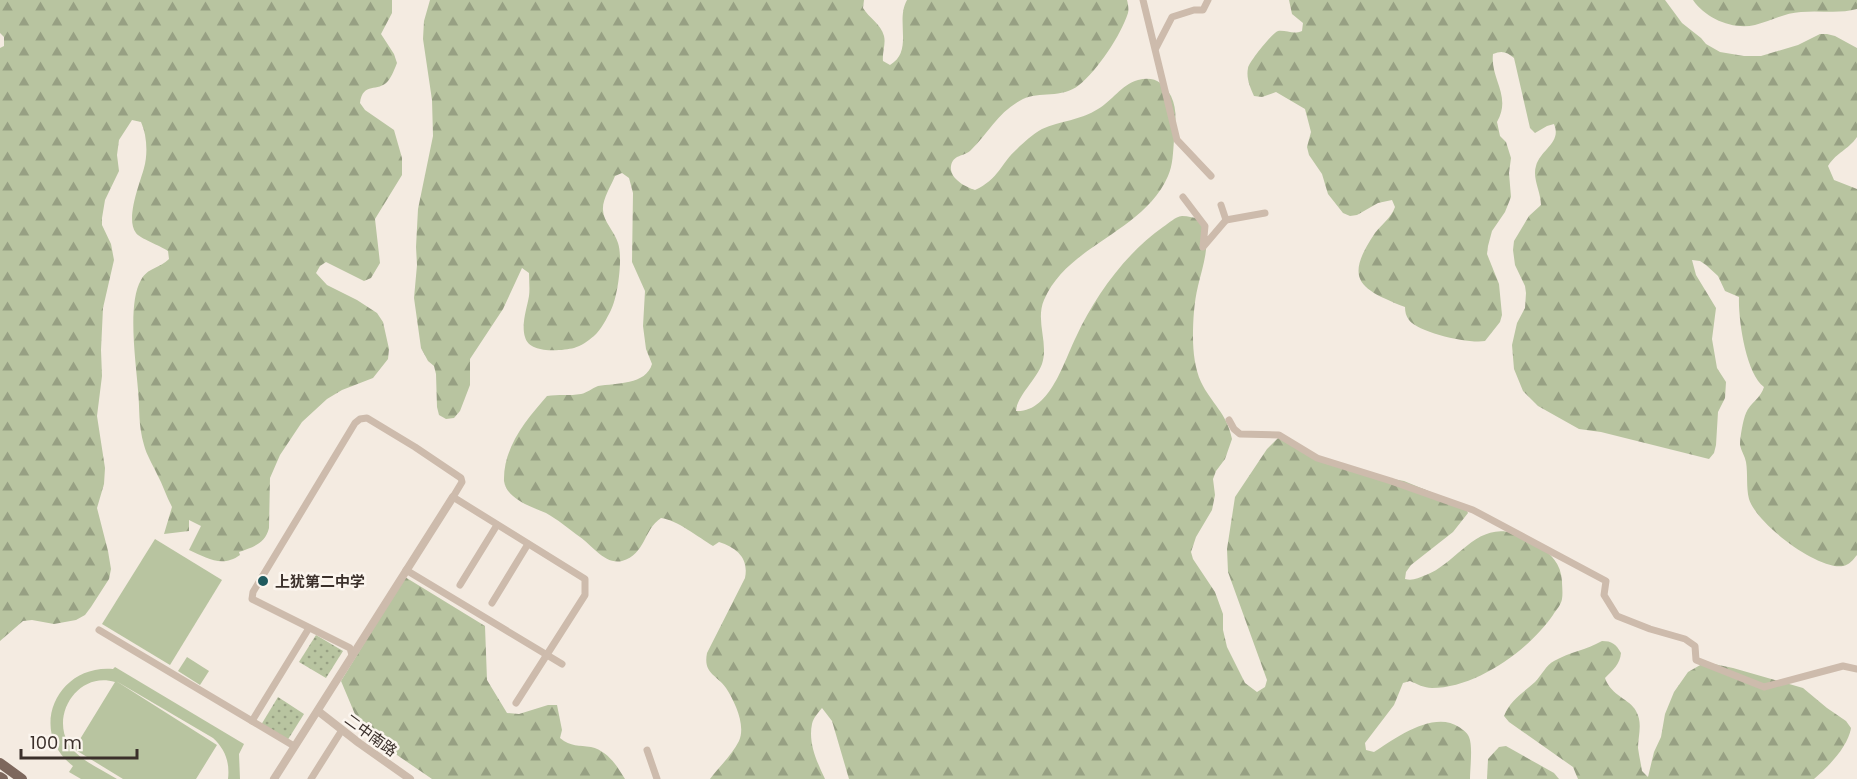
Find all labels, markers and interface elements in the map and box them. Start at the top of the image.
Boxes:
place label: 上犹第二中学 [275,571,365,592]
marker: 上犹第二中学 [256,574,270,588]
street label: 二中南路 [341,709,401,761]
scale bar [21,722,136,760]
text: 100 m [30,730,82,755]

